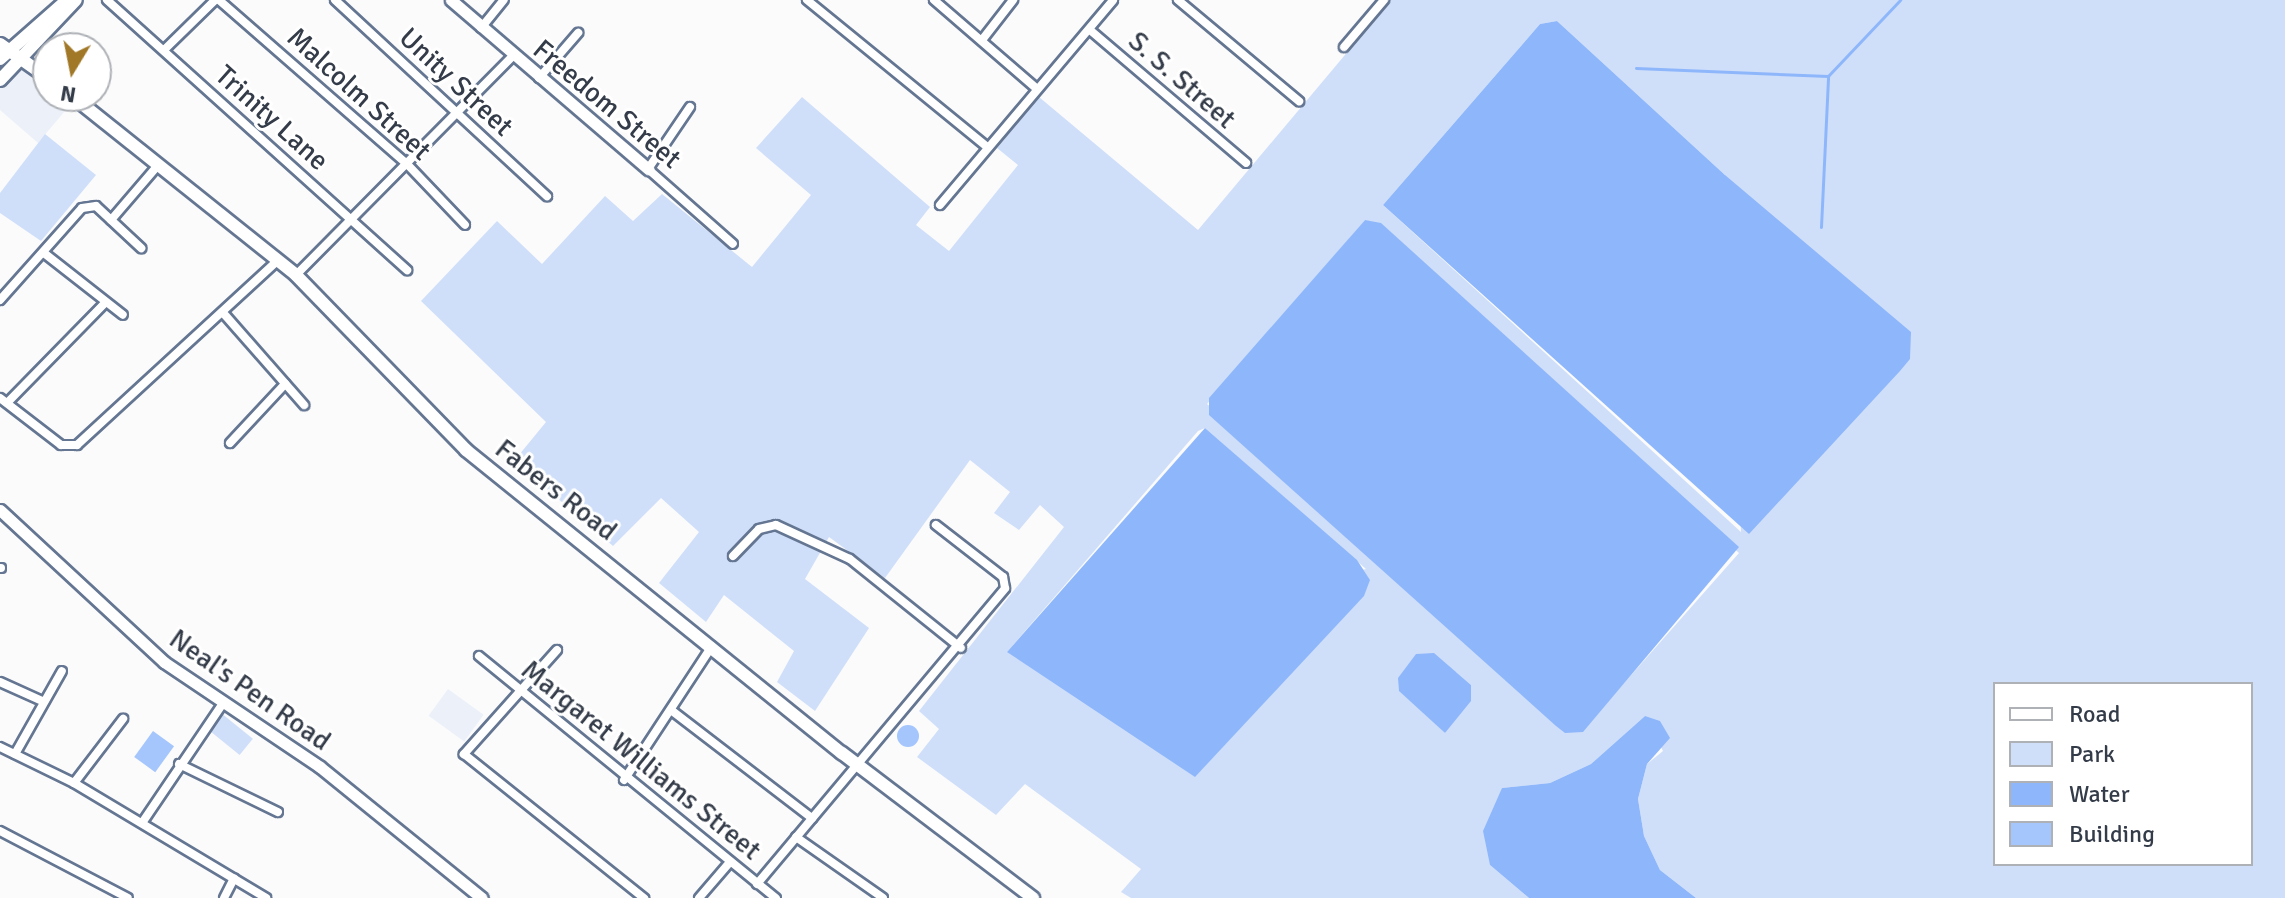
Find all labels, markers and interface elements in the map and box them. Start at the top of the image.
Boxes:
street label: Malcolm Street [280,21,438,167]
street label: Unity Street [392,21,520,143]
street label: S. S. Street [1122,24,1242,136]
north arrow [32,32,112,112]
street label: Freedom Street [526,32,688,176]
street label: Trinity Lane [209,59,335,177]
text: N [58,80,78,109]
street label: Fabers Road [488,432,624,548]
street label: Neal's Pen Road [163,622,337,758]
street label: Margaret Williams Street [514,653,768,867]
legend [1993,682,2253,866]
text: Road [2069,699,2120,729]
text: Park [2069,739,2115,769]
text: Water [2069,779,2129,809]
text: Building [2069,819,2155,849]

